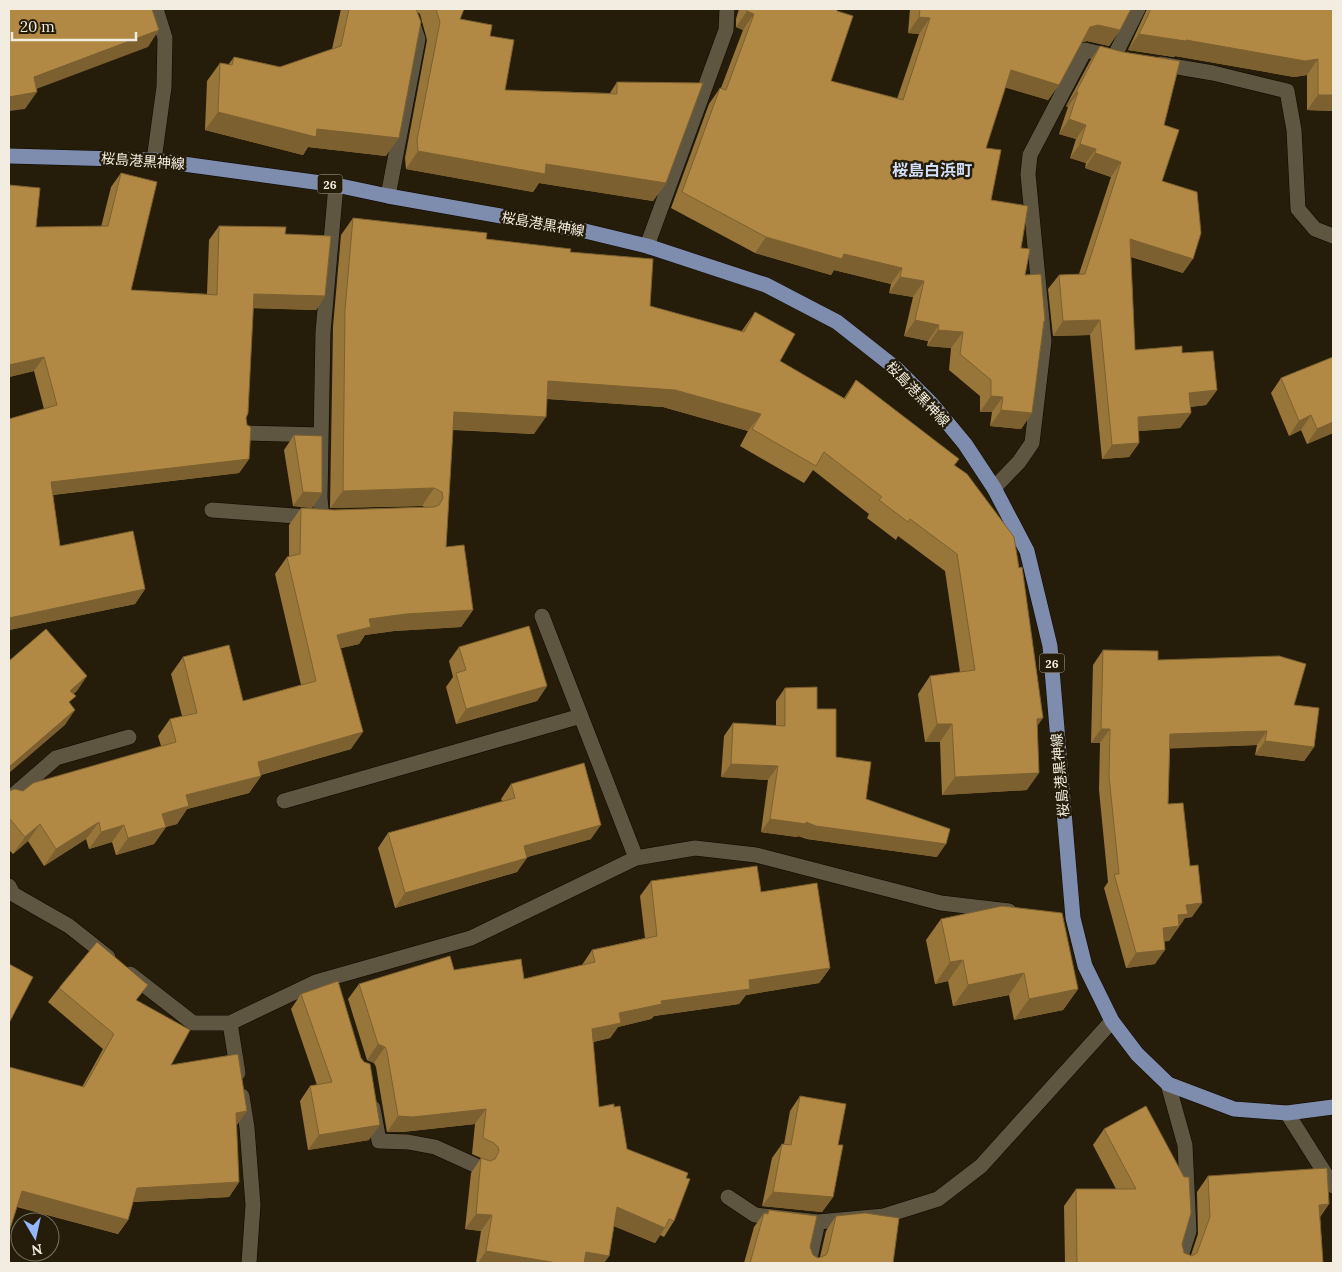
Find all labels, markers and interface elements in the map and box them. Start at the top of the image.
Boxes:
scale bar [12,10,136,42]
text: 20 m [20,17,55,36]
street label: 桜島港黒神線 [100,149,186,173]
district label: 桜島白浜町 [892,160,972,180]
road number: 26 [318,174,342,193]
street label: 桜島港黒神線 [500,208,586,240]
street label: 桜島港黒神線 [882,358,954,430]
road number: 26 [1040,654,1064,672]
street label: 桜島港黒神線 [1047,732,1073,818]
north arrow [10,1212,60,1262]
text: N [30,1240,44,1260]

